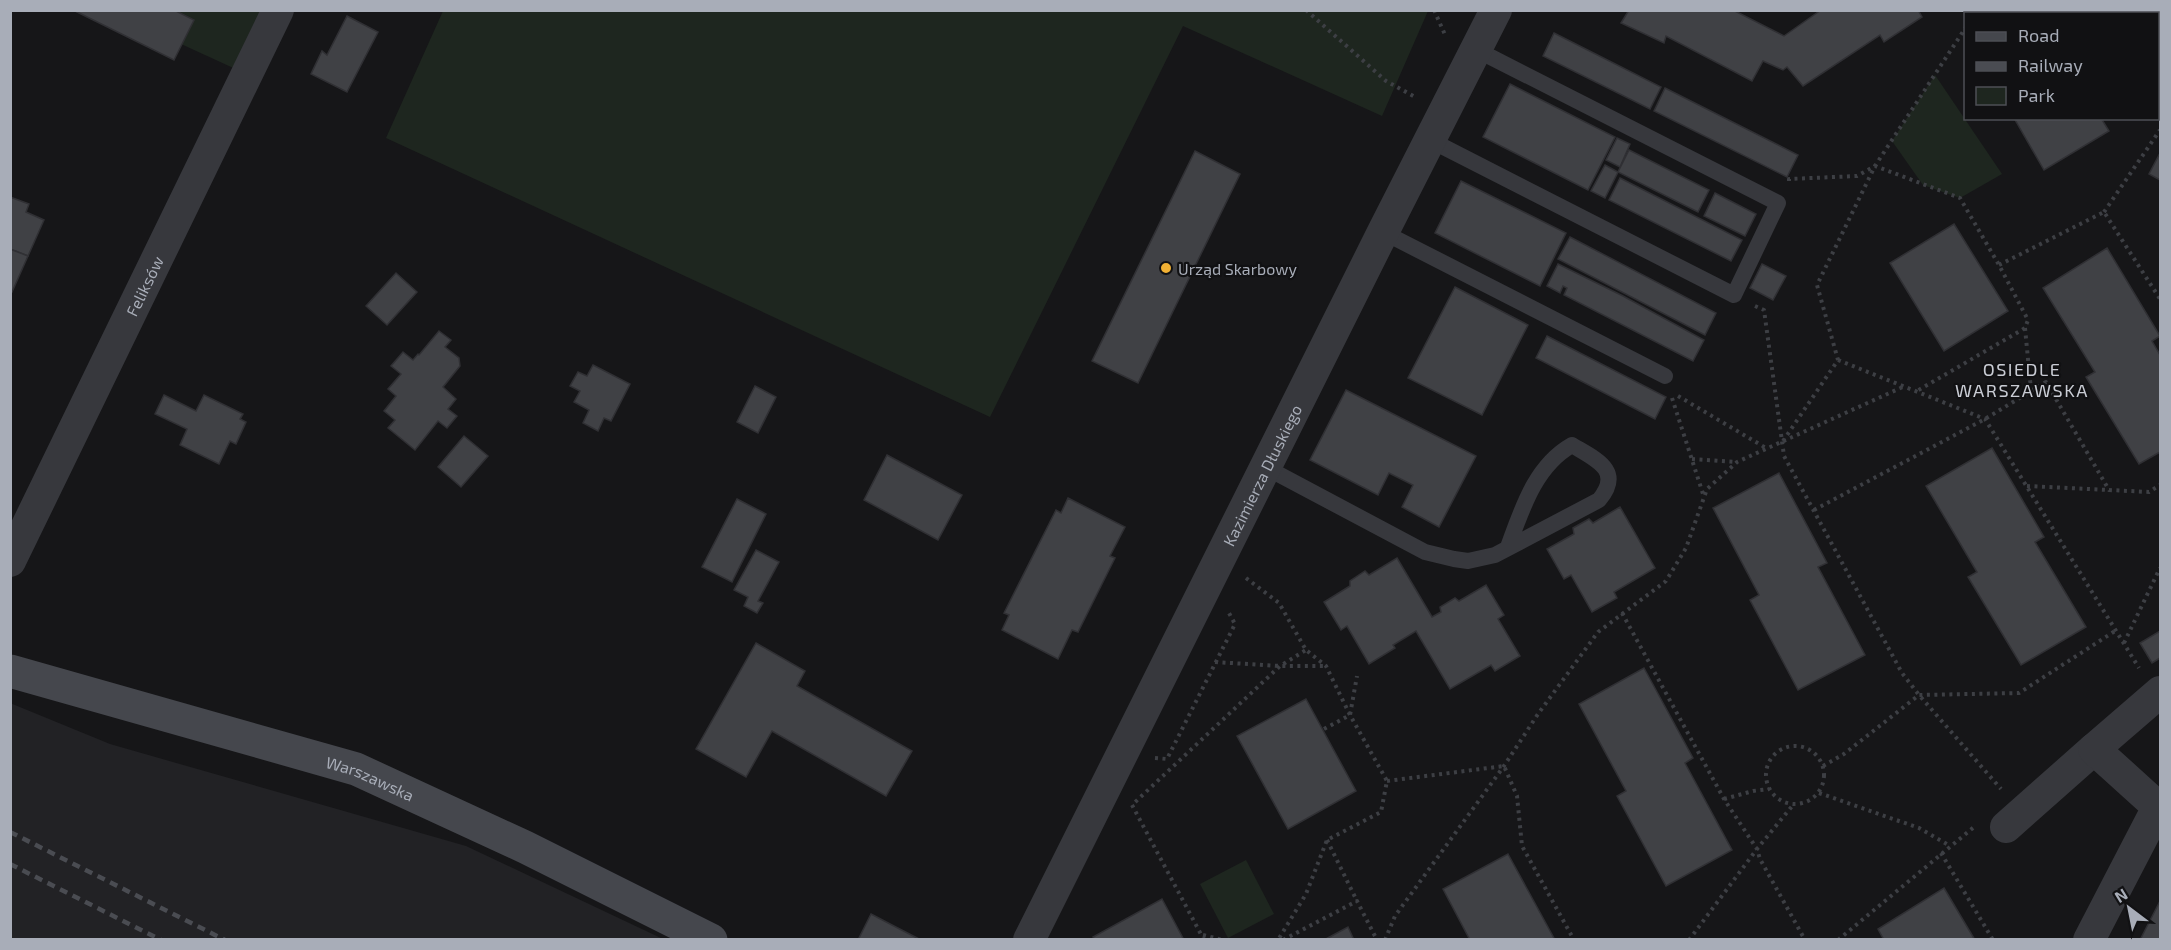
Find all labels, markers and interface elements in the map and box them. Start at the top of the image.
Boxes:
legend [1964,12,2159,120]
text: Road [2018,24,2059,46]
text: Railway [2018,54,2083,76]
text: Park [2018,84,2055,106]
street label: Feliksów [121,253,166,319]
place label: Urząd Skarbowy [1178,259,1297,278]
marker: Urząd Skarbowy [1159,261,1173,275]
district label: OSIEDLE WARSZAWSKA [1955,358,2089,401]
street label: Kazimierza Dłuskiego [1218,401,1305,549]
street label: Warszawska [324,752,417,804]
north arrow [2099,878,2159,938]
text: N [2111,884,2131,906]

